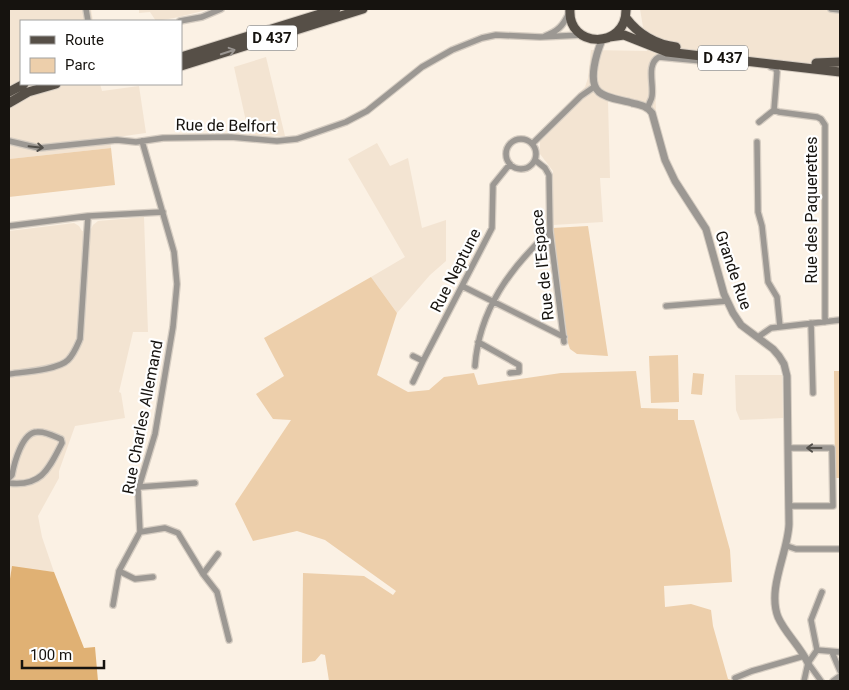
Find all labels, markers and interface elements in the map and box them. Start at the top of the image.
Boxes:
legend [20,20,182,85]
road number: D 437 [247,26,297,50]
text: Route [65,31,104,49]
road number: D 437 [698,46,748,70]
one-way arrow [220,47,235,56]
text: Parc [65,56,95,74]
street label: Rue de Belfort [175,115,276,136]
street label: Rue des Paquerettes [802,137,821,283]
one-way arrow [28,142,44,152]
street label: Rue de l'Espace [527,209,558,321]
street label: Rue Neptune [426,225,485,315]
street label: Grande Rue [711,228,756,312]
street label: Rue Charles Allemand [118,339,167,496]
one-way arrow [807,443,823,453]
scale bar [22,638,105,670]
text: 100 m [30,646,72,664]

